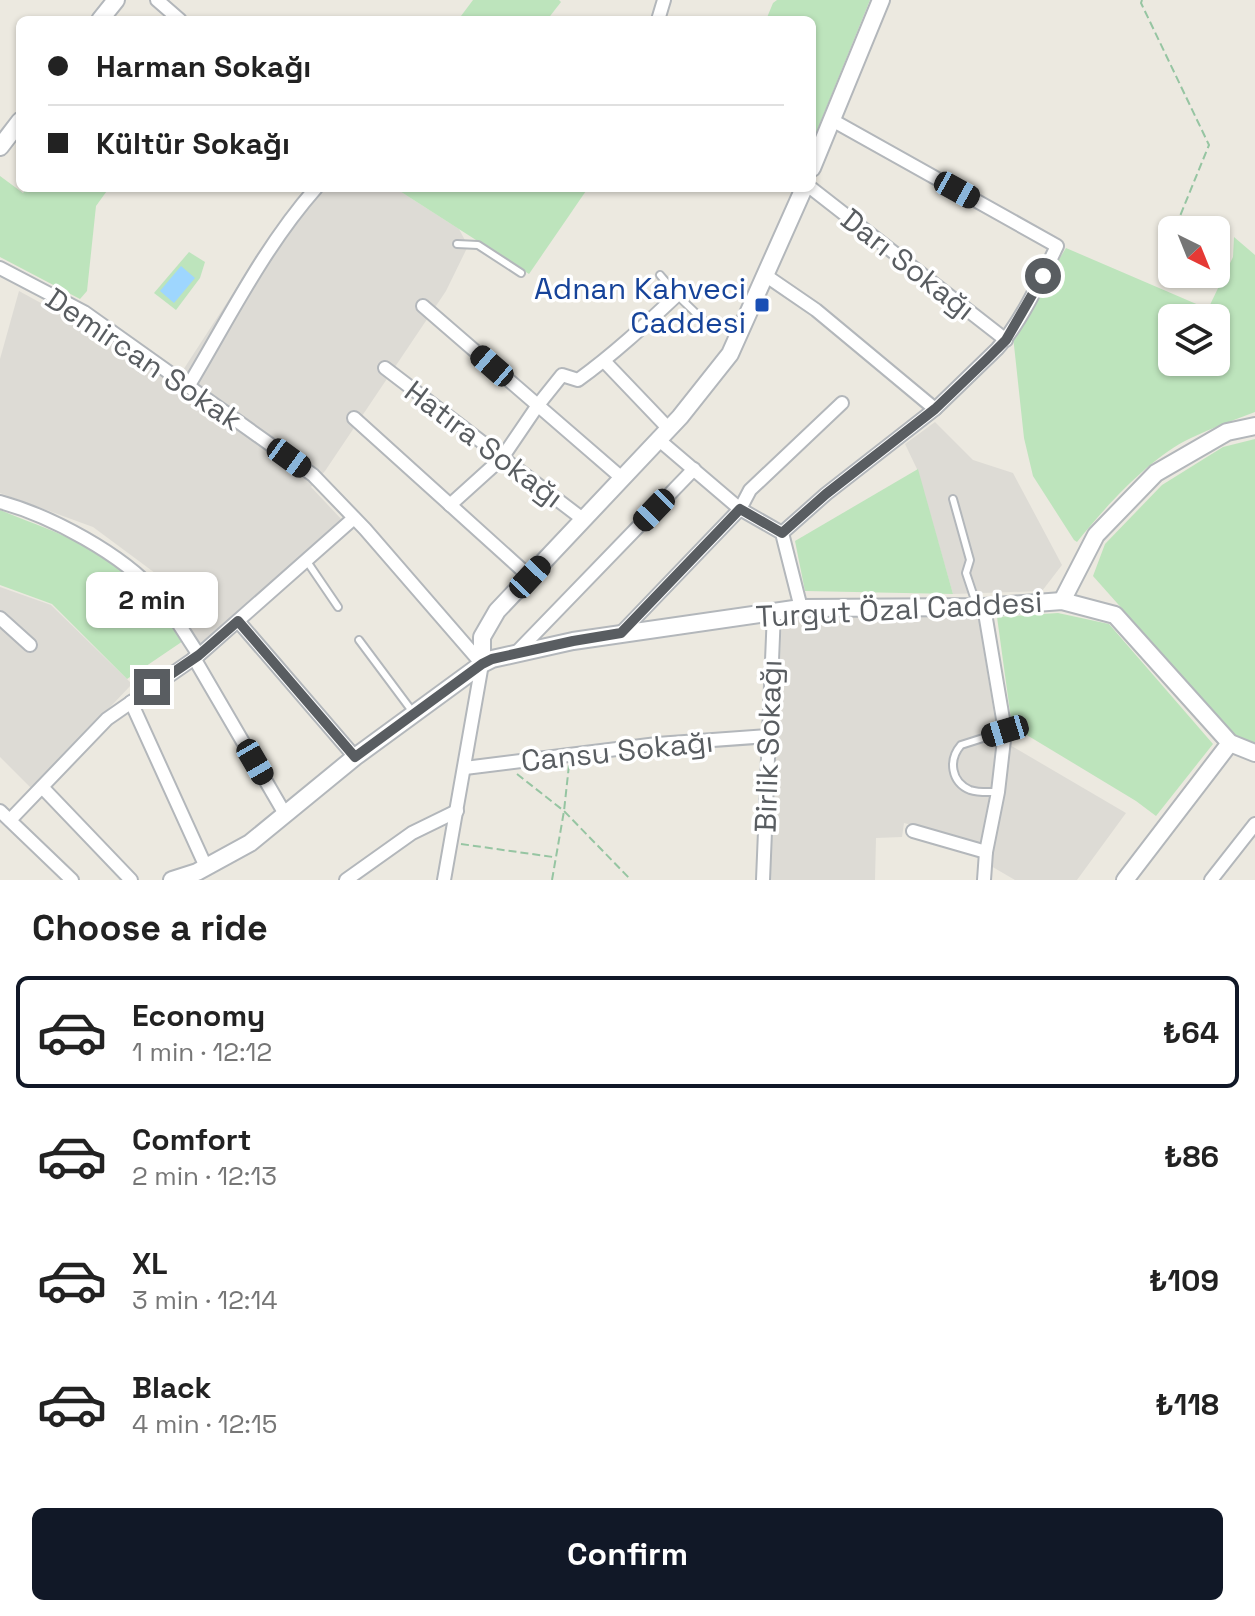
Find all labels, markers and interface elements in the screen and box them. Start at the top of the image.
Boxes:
text: Harman Sokağı [96,47,311,86]
text: Kültür Sokağı [96,124,290,163]
car [930,168,984,212]
street label: Darı Sokağı [833,199,983,329]
north arrow [1158,216,1230,288]
map controls [1158,216,1230,376]
route start [1025,258,1061,294]
place label: Adnan Kahveci Caddesi [534,269,746,342]
street label: Demircan Sokak [38,279,250,439]
marker: Adnan Kahveci Caddesi [753,296,771,314]
button: layers [1158,304,1230,376]
car [466,341,518,391]
street label: Hatıra Sokağı [397,372,571,516]
car [263,434,315,482]
car [629,484,679,536]
car [505,551,555,603]
callout: 2 min [86,571,218,627]
street label: Turgut Özal Caddesi [755,582,1043,636]
text: 2 min [118,583,186,617]
street label: Birlik Sokağı [745,659,791,833]
route end [134,669,170,705]
car [979,713,1031,749]
street label: Cansu Sokağı [519,722,715,780]
car [233,735,277,789]
text: Choose a ride [32,905,268,951]
icon: car [36,996,108,1068]
text: Economy [132,996,265,1035]
text: ₺64 [1163,1013,1219,1052]
text: 1 min · 12:12 [132,1035,272,1069]
icon: car [36,1120,108,1192]
text: Comfort [132,1120,251,1159]
text: ₺86 [1164,1137,1219,1176]
text: 2 min · 12:13 [132,1159,277,1193]
icon: car [36,1244,108,1316]
text: XL [132,1244,168,1283]
text: ₺109 [1149,1261,1219,1300]
text: 3 min · 12:14 [132,1283,278,1317]
icon: car [36,1368,108,1440]
text: Black [132,1368,211,1407]
text: ₺118 [1155,1385,1219,1424]
text: 4 min · 12:15 [132,1407,277,1441]
button: Confirm [32,1508,1223,1600]

